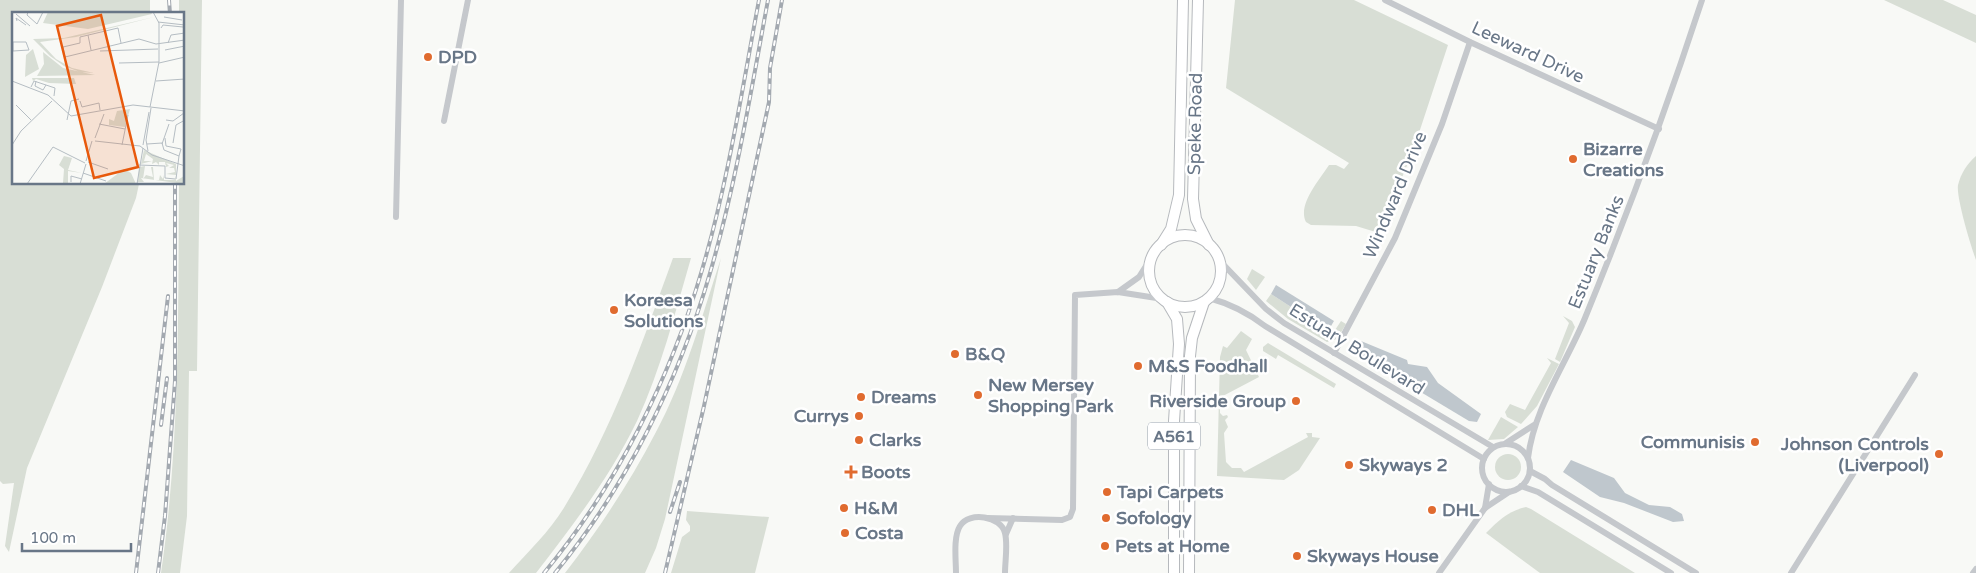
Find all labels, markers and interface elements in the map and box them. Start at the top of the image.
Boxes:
inset map [12,12,185,185]
street label: Leeward Drive [1468,16,1588,88]
place label: DPD [438,46,477,68]
marker: DPD [422,51,434,63]
street label: Speke Road [1183,73,1207,175]
street label: Windward Drive [1358,128,1432,262]
place label: Bizarre Creations [1583,138,1664,181]
marker: Bizarre Creations [1567,153,1579,165]
street label: Estuary Banks [1563,192,1629,312]
place label: Koreesa Solutions [624,289,704,332]
street label: Estuary Boulevard [1285,298,1429,400]
marker: Koreesa Solutions [608,304,620,316]
place label: B&Q [965,343,1005,365]
marker: B&Q [949,348,961,360]
place label: M&S Foodhall [1148,355,1268,377]
marker: M&S Foodhall [1132,360,1144,372]
place label: New Mersey Shopping Park [988,374,1114,417]
place label: Dreams [871,386,937,408]
marker: New Mersey Shopping Park [972,389,984,401]
place label: Riverside Group [1149,390,1286,412]
marker: Dreams [855,391,867,403]
marker: Riverside Group [1290,395,1302,407]
place label: Currys [794,405,849,427]
marker: Currys [853,410,865,422]
road number: A561 [1148,422,1200,450]
place label: Clarks [869,429,922,451]
place label: Communisis [1641,431,1745,453]
place label: Johnson Controls (Liverpool) [1780,433,1929,476]
marker: Clarks [853,434,865,446]
marker: Communisis [1749,436,1761,448]
marker: Johnson Controls (Liverpool) [1933,448,1945,460]
place label: Skyways 2 [1359,454,1448,476]
marker: Skyways 2 [1343,459,1355,471]
place label: Boots [861,461,911,483]
marker: Boots [845,466,857,478]
place label: Tapi Carpets [1116,481,1224,503]
marker: Tapi Carpets [1101,486,1113,498]
place label: H&M [854,497,898,519]
place label: DHL [1442,499,1480,521]
marker: H&M [838,502,850,514]
marker: DHL [1426,504,1438,516]
place label: Sofology [1116,507,1192,529]
marker: Sofology [1100,512,1112,524]
scale bar [22,520,131,552]
place label: Costa [855,522,904,544]
marker: Costa [839,527,851,539]
text: 100 m [30,529,76,547]
place label: Pets at Home [1115,535,1230,557]
marker: Pets at Home [1099,540,1111,552]
place label: Skyways House [1307,545,1439,567]
marker: Skyways House [1291,550,1303,562]

